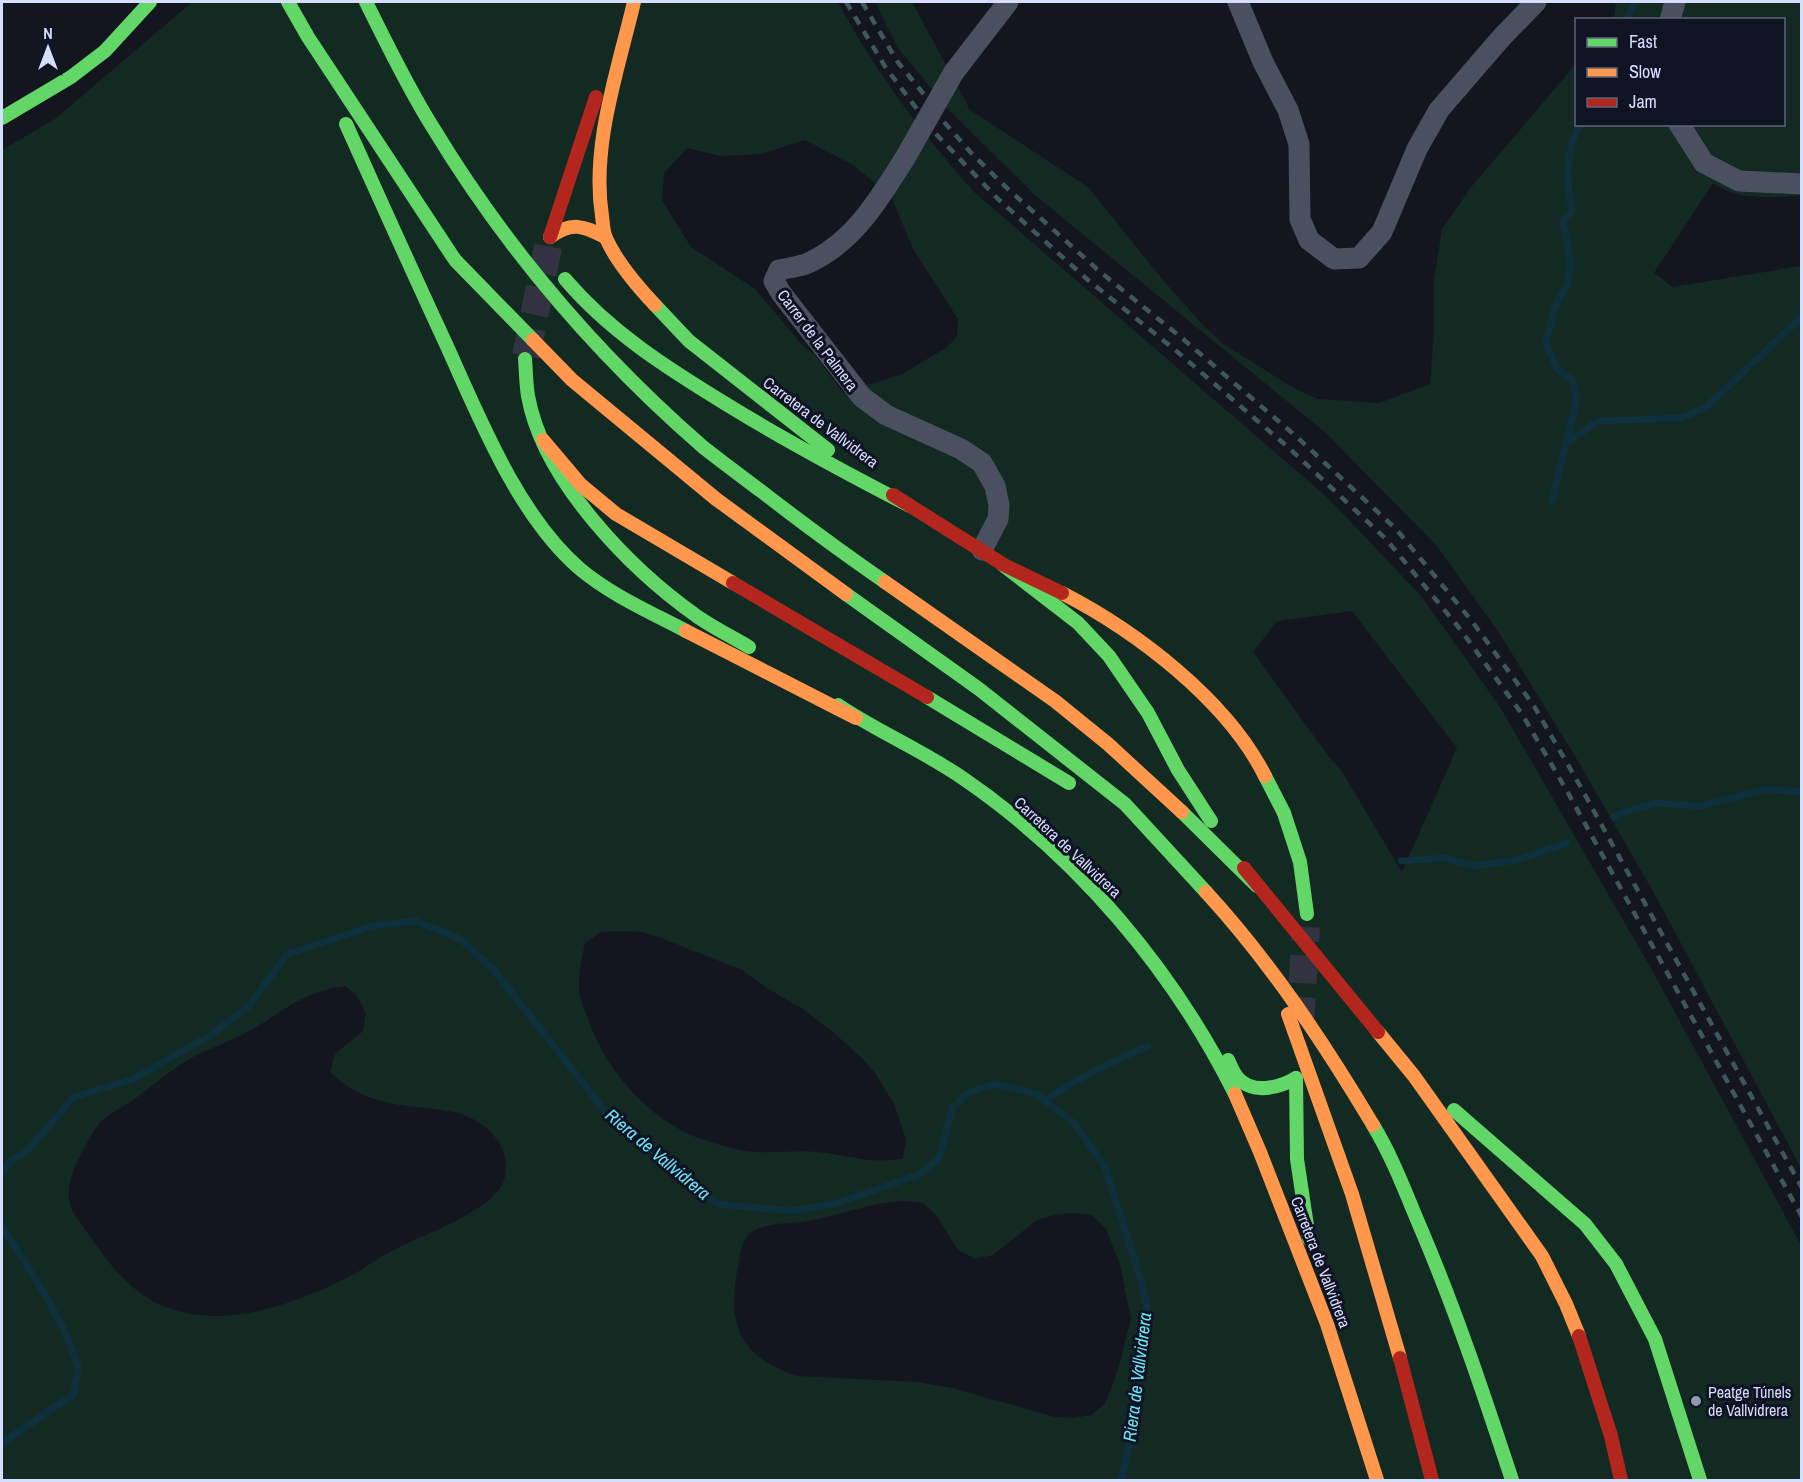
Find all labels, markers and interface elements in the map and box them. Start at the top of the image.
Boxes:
north arrow [18,18,78,78]
legend [1575,18,1785,126]
text: N [43,22,53,44]
text: Fast [1629,29,1657,54]
text: Slow [1629,59,1661,84]
text: Jam [1629,89,1657,114]
street label: Carrer de la Palmera [773,285,864,396]
street label: Carretera de Vallvidrera [759,371,884,473]
street label: Carretera de Vallvidrera [1010,792,1127,903]
water label: Riera de Vallvidrera [600,1103,716,1205]
street label: Carretera de Vallvidrera [1286,1193,1356,1331]
water label: Riera de Vallvidrera [1117,1311,1157,1443]
place label: Peatge Túnels de Vallvidrera [1708,1381,1791,1421]
marker: Peatge Túnels de Vallvidrera [1689,1394,1703,1408]

